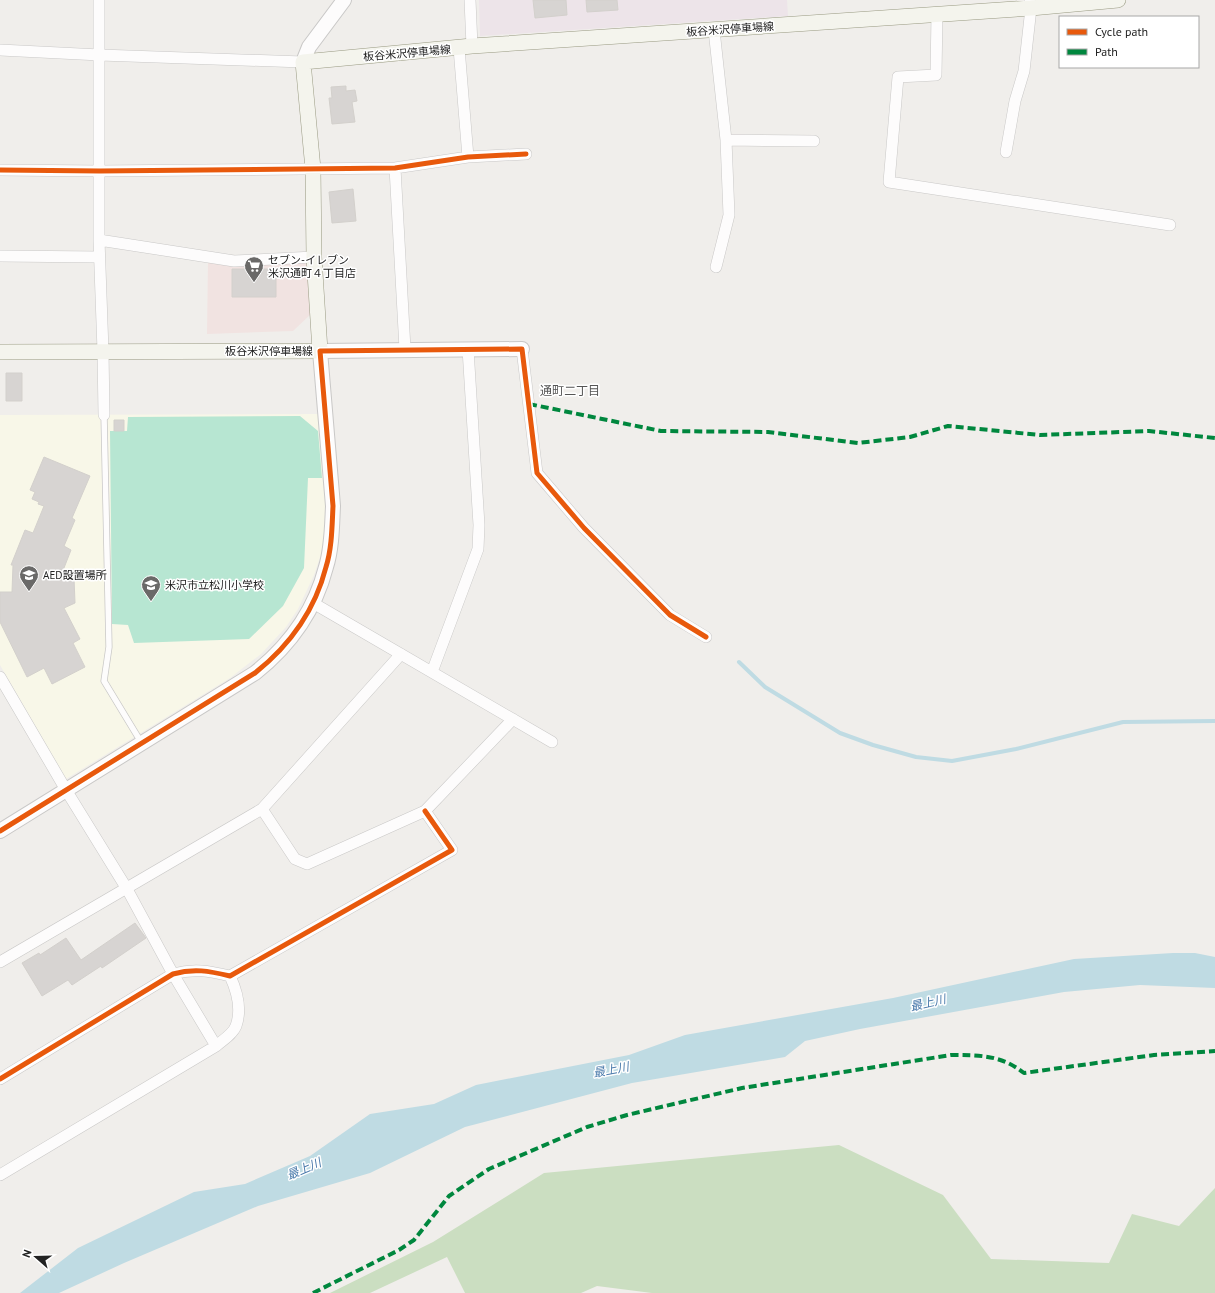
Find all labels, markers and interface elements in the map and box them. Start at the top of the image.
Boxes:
legend [1059,16,1199,68]
street label: 板谷米沢停車場線 [686,19,774,39]
text: Cycle path [1095,24,1148,39]
street label: 板谷米沢停車場線 [363,42,451,64]
text: Path [1095,44,1118,59]
place label: セブン-イレブン 米沢通町４丁目店 [268,253,356,280]
supermarket icon: セブン-イレブン 米沢通町４丁目店 [243,255,265,283]
street label: 板谷米沢停車場線 [225,344,313,358]
district label: 通町二丁目 [540,383,600,398]
school or university icon: AED設置場所 [18,564,40,592]
place label: AED設置場所 [43,568,108,582]
school or university icon: 米沢市立松川小学校 [140,574,162,602]
place label: 米沢市立松川小学校 [165,578,264,592]
water label: 最上川 [909,991,949,1014]
water label: 最上川 [592,1058,632,1080]
water label: 最上川 [284,1154,325,1182]
north arrow [16,1237,56,1277]
text: N [19,1248,34,1259]

